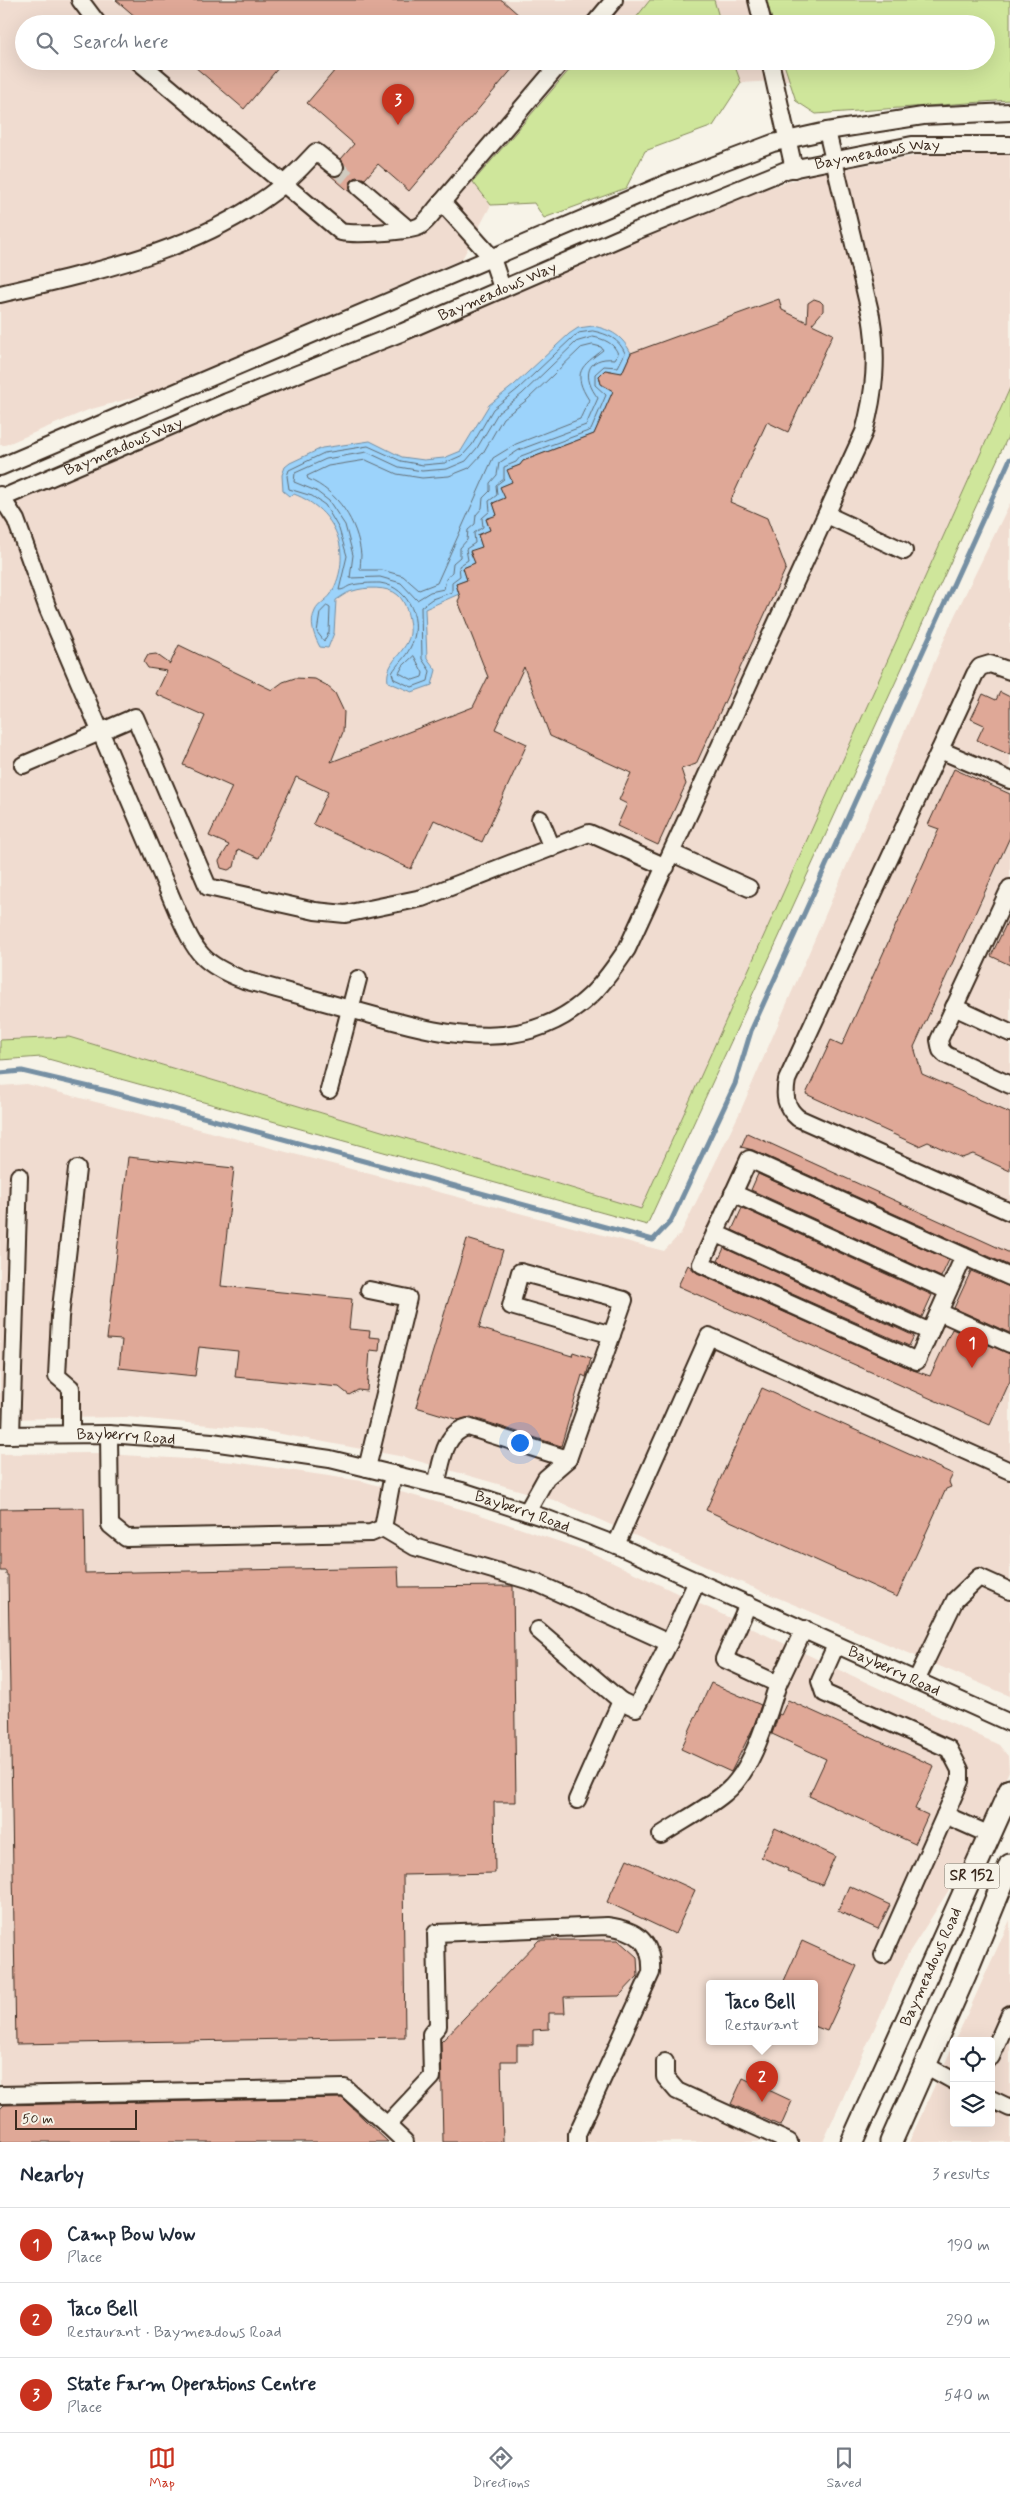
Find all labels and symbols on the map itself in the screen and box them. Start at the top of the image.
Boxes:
pin: 3 [382,84,414,125]
street label: Baymeadows Way [813,135,940,175]
street label: Baymeadows Way [435,256,560,326]
street label: Baymeadows Way [61,412,186,481]
pin: 1 [956,1327,988,1368]
street label: Bayberry Road [76,1423,176,1450]
your location [507,1430,533,1456]
street label: Bayberry Road [472,1485,573,1537]
street label: Bayberry Road [845,1641,944,1701]
road number: SR 152 [944,1864,1000,1888]
street label: Baymeadows Road [895,1904,966,2030]
pin: 2 [746,2061,778,2102]
scale bar [15,2107,138,2130]

